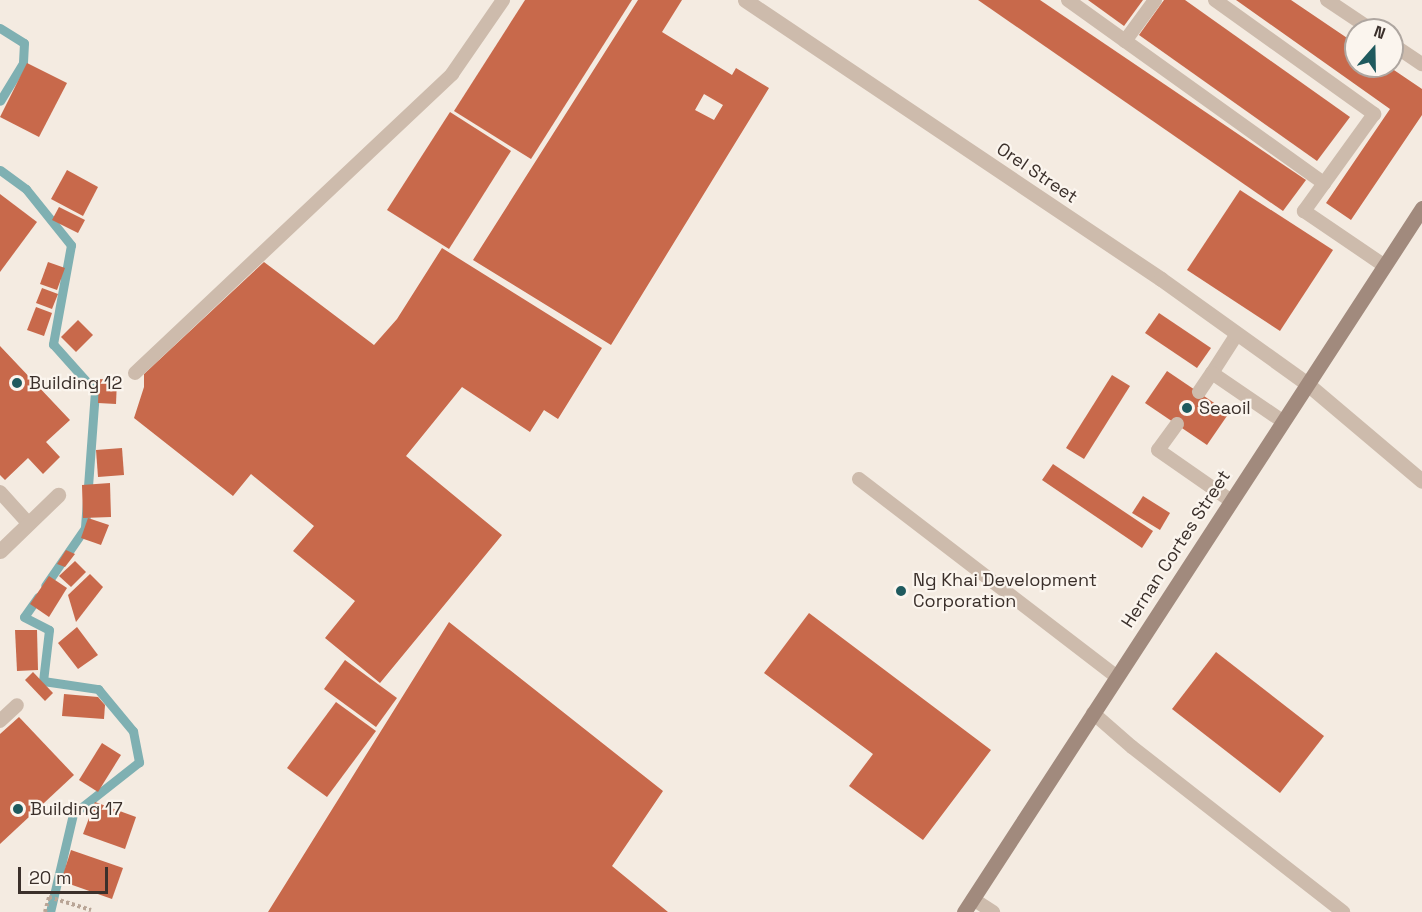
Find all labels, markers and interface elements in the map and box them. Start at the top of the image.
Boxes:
north arrow [1344,18,1404,78]
text: N [1371,21,1388,44]
street label: Orel Street [992,138,1082,208]
place label: Building 12 [29,372,122,394]
marker: Building 12 [10,376,24,390]
place label: Seaoil [1199,397,1251,419]
marker: Seaoil [1180,401,1194,415]
street label: Hernan Cortes Street [1117,466,1235,632]
place label: Ng Khai Development Corporation [913,570,1097,612]
marker: Ng Khai Development Corporation [894,584,908,598]
place label: Building 17 [30,798,123,820]
marker: Building 17 [11,802,25,816]
scale bar [21,855,111,893]
text: 20 m [29,866,72,889]

